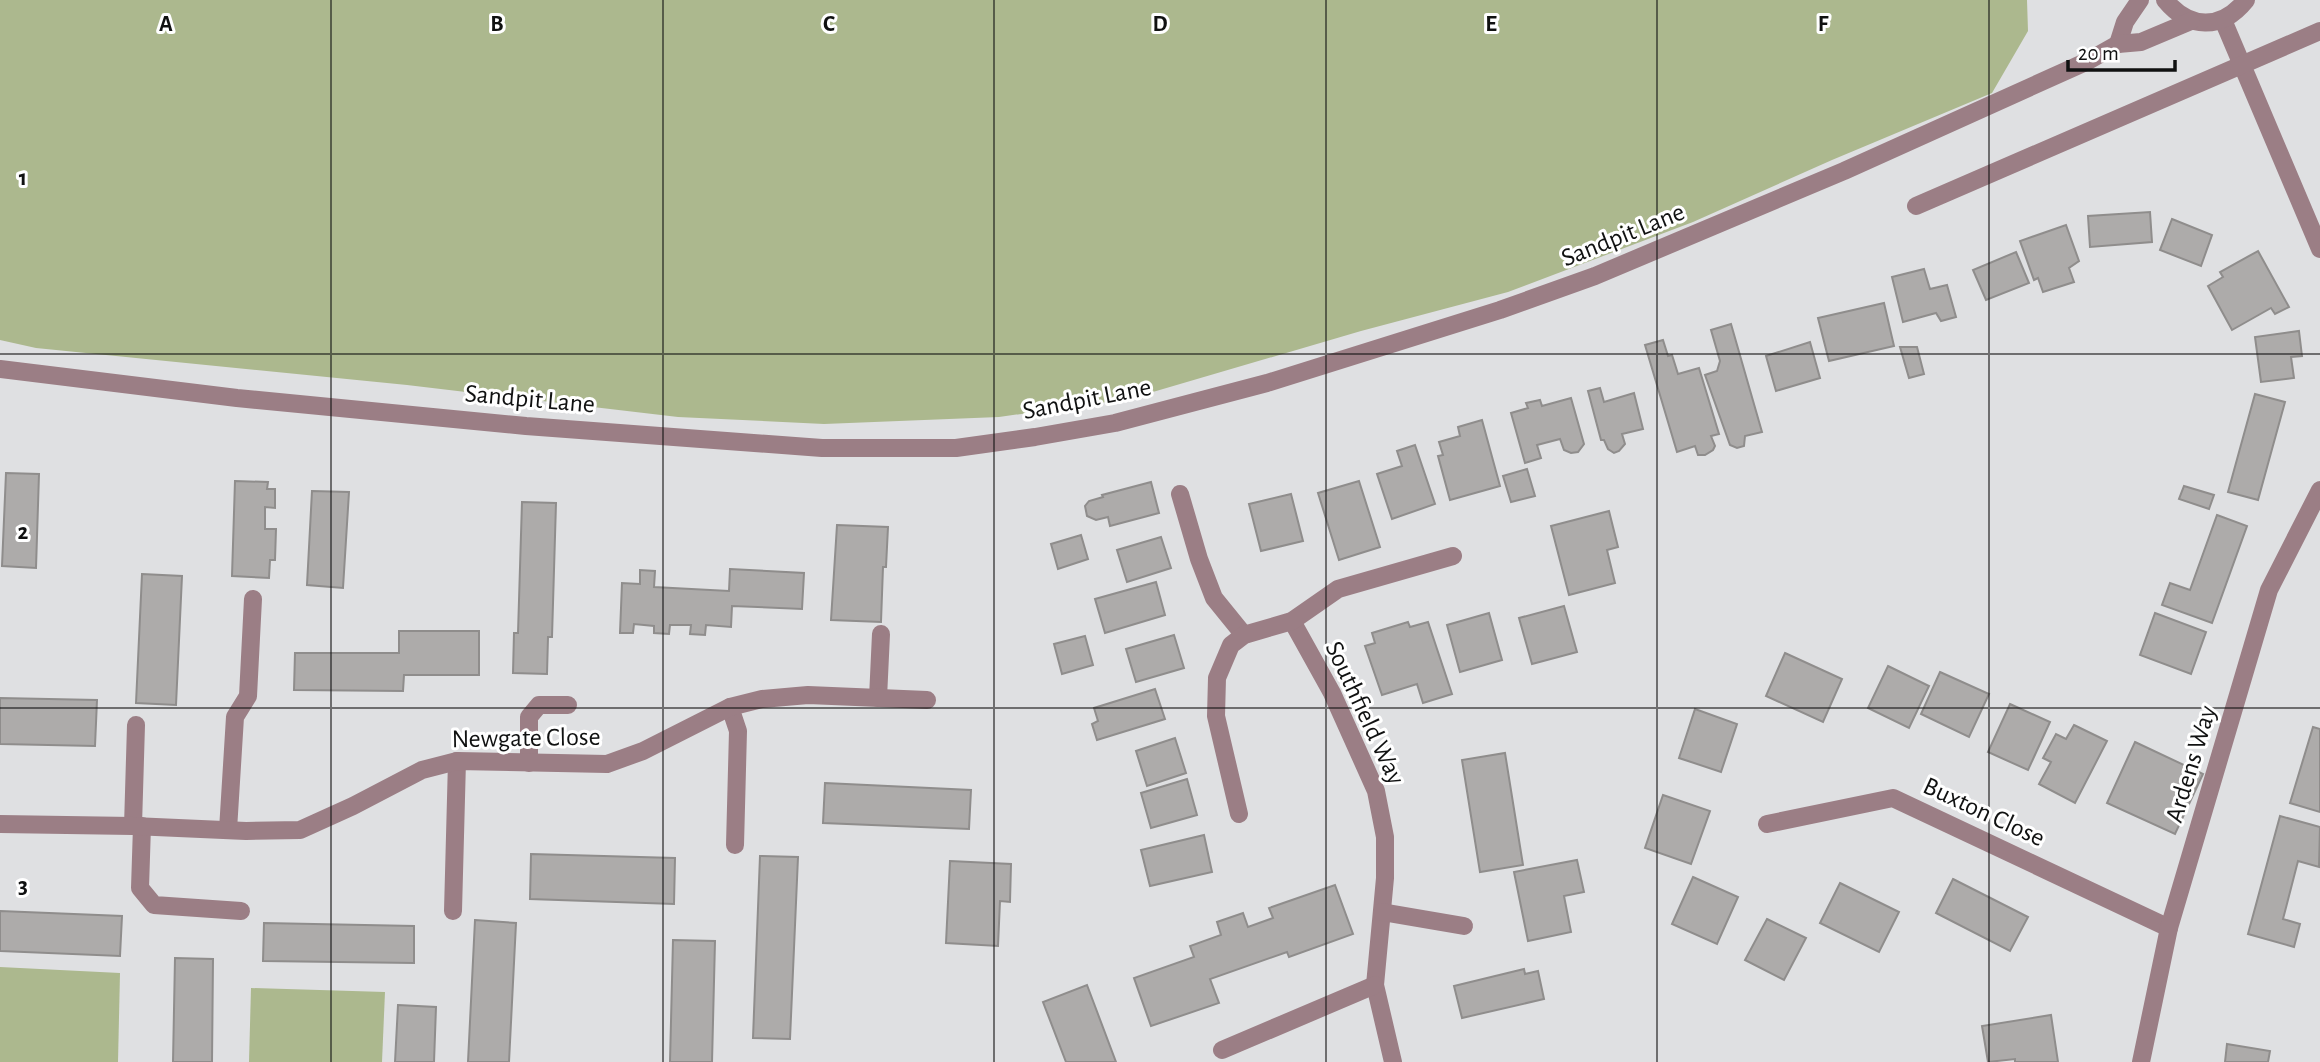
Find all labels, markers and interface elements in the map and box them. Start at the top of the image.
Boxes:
text: A [159,13,173,36]
text: B [490,13,504,36]
text: C [823,13,835,36]
text: D [1152,13,1168,36]
text: E [1485,13,1497,36]
text: F [1818,13,1829,36]
scale bar [2068,28,2175,72]
text: 20 m [2078,43,2119,64]
text: 1 [19,167,27,190]
street label: Sandpit Lane [1558,199,1688,271]
street label: Sandpit Lane [1020,374,1154,424]
street label: Sandpit Lane [464,380,596,418]
text: 2 [18,521,29,544]
street label: Southfield Way [1321,637,1409,789]
street label: Ardens Way [2161,703,2221,825]
street label: Newgate Close [451,724,601,752]
street label: Buxton Close [1919,773,2049,851]
text: 3 [18,875,28,898]

